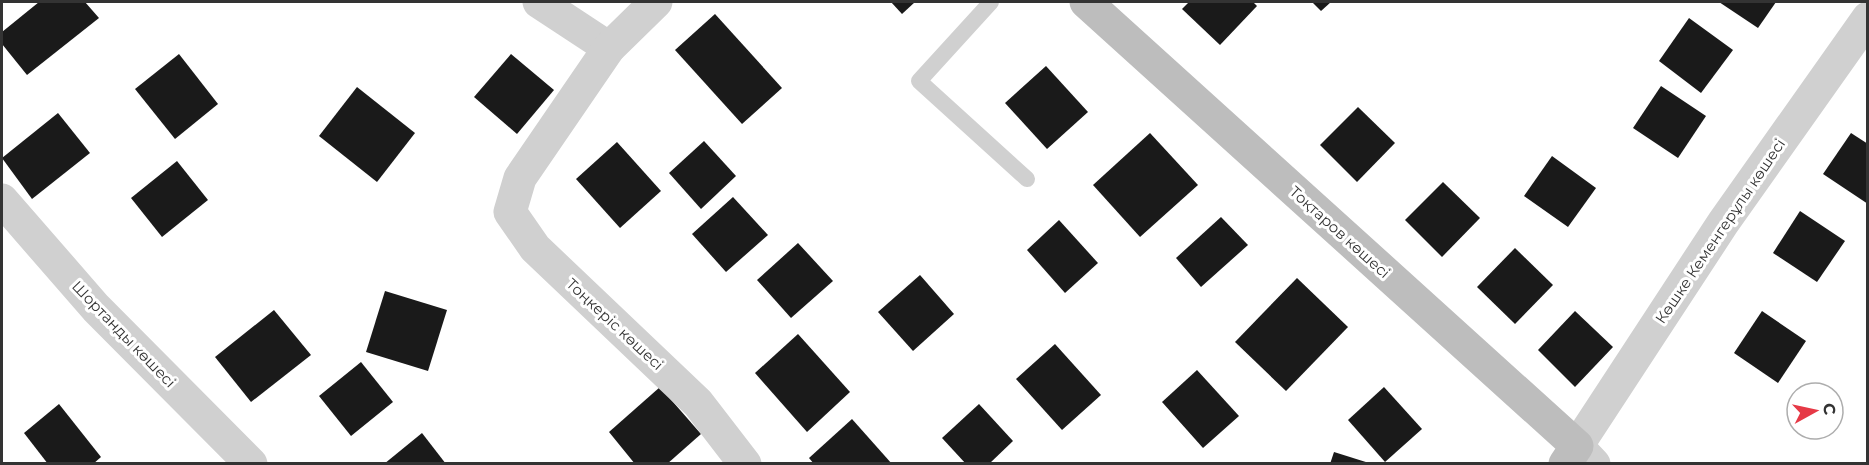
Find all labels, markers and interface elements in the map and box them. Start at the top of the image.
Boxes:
street label: Көшке Кеменгерұлы көшесі [1651,135,1789,327]
street label: Тоқтаров көшесі [1286,182,1394,282]
street label: Тоңкерiс көшесі [562,274,668,374]
street label: Шортанды көшесі [68,277,180,391]
north arrow [1785,381,1845,441]
text: С [1819,402,1840,416]

